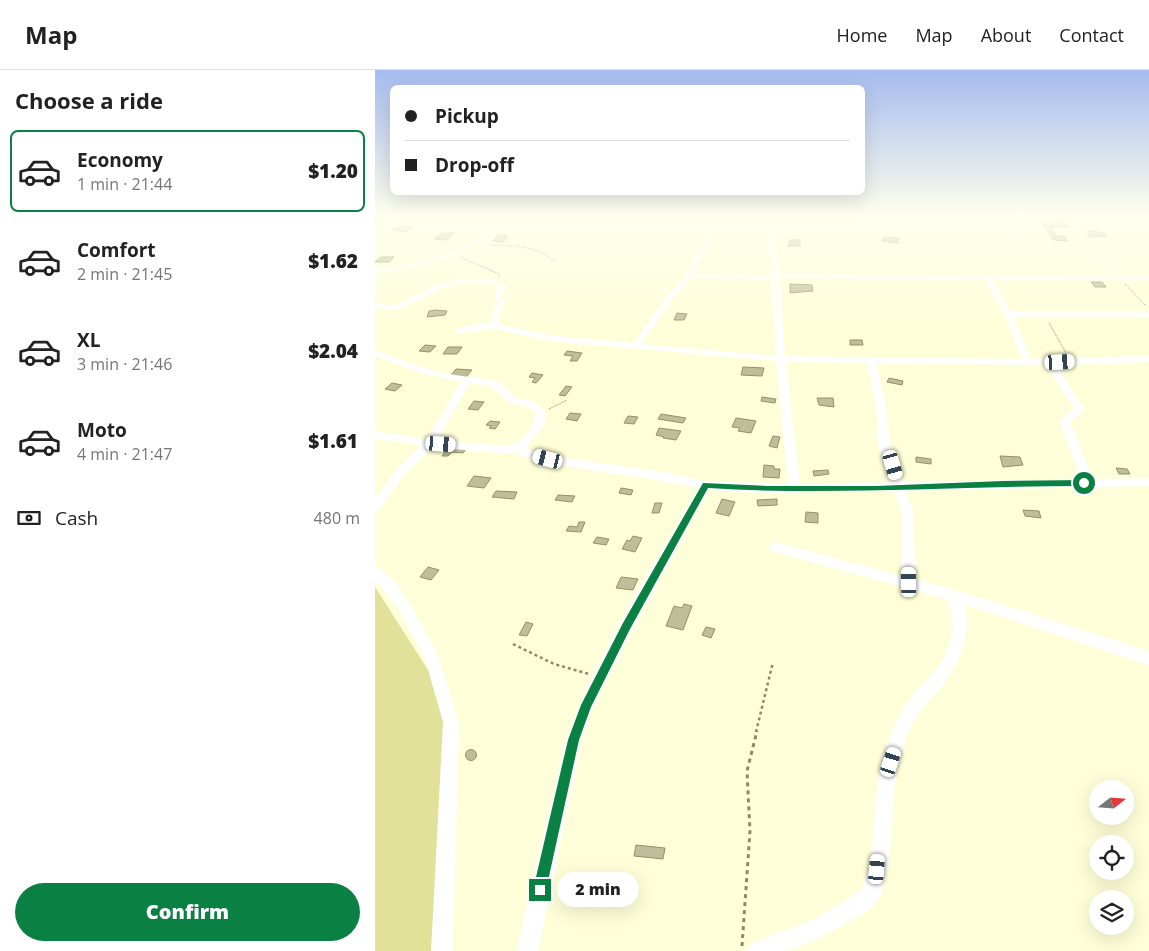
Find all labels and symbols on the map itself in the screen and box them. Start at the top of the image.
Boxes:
car [1044,354,1075,370]
car [425,435,456,453]
car [531,448,564,470]
car [881,449,904,481]
route start [1073,472,1095,494]
car [901,567,916,597]
car [879,745,902,779]
north arrow [1089,780,1134,825]
car [868,853,885,885]
callout: 2 min [557,872,640,908]
route end [529,879,551,901]

